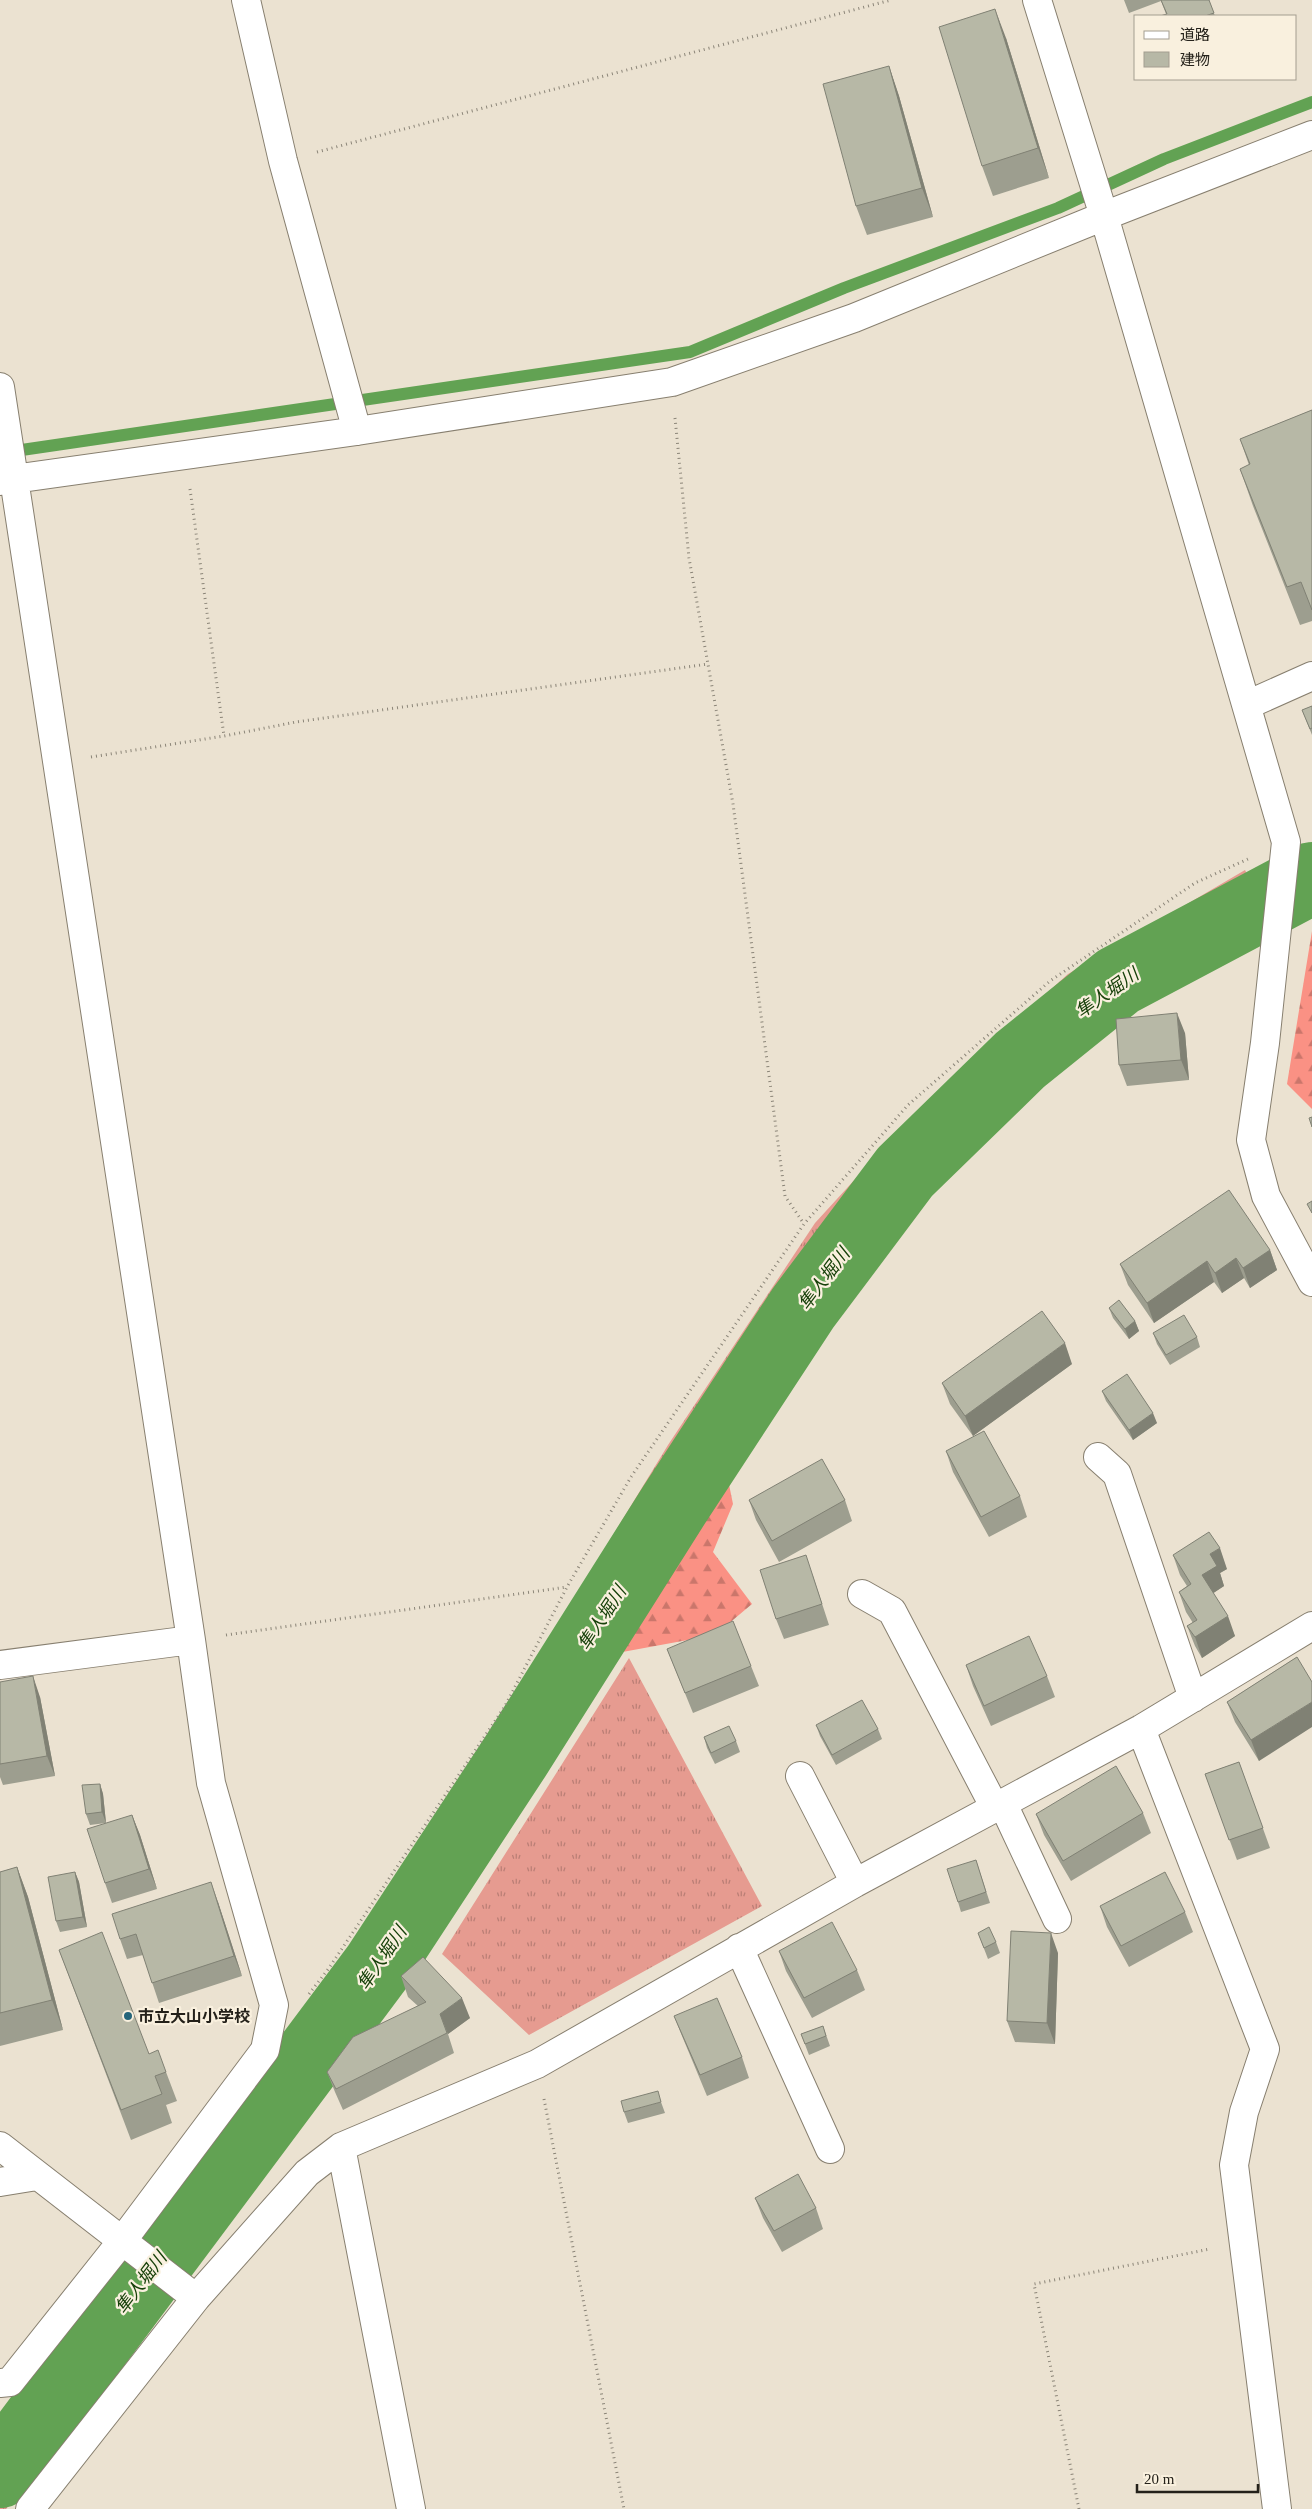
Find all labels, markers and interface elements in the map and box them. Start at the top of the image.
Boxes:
legend [1134,15,1297,80]
text: 道路 [1180,27,1210,43]
text: 建物 [1180,52,1210,68]
water label: 隼人堀川 [1072,963,1144,1022]
water label: 隼人堀川 [794,1243,855,1314]
water label: 隼人堀川 [574,1581,631,1654]
water label: 隼人堀川 [354,1921,412,1993]
place label: 市立大山小学校 [138,2008,250,2025]
marker: 市立大山小学校 [122,2010,134,2022]
water label: 隼人堀川 [111,2247,172,2318]
scale bar [1137,2462,1258,2494]
text: 20 m [1144,2471,1175,2487]

